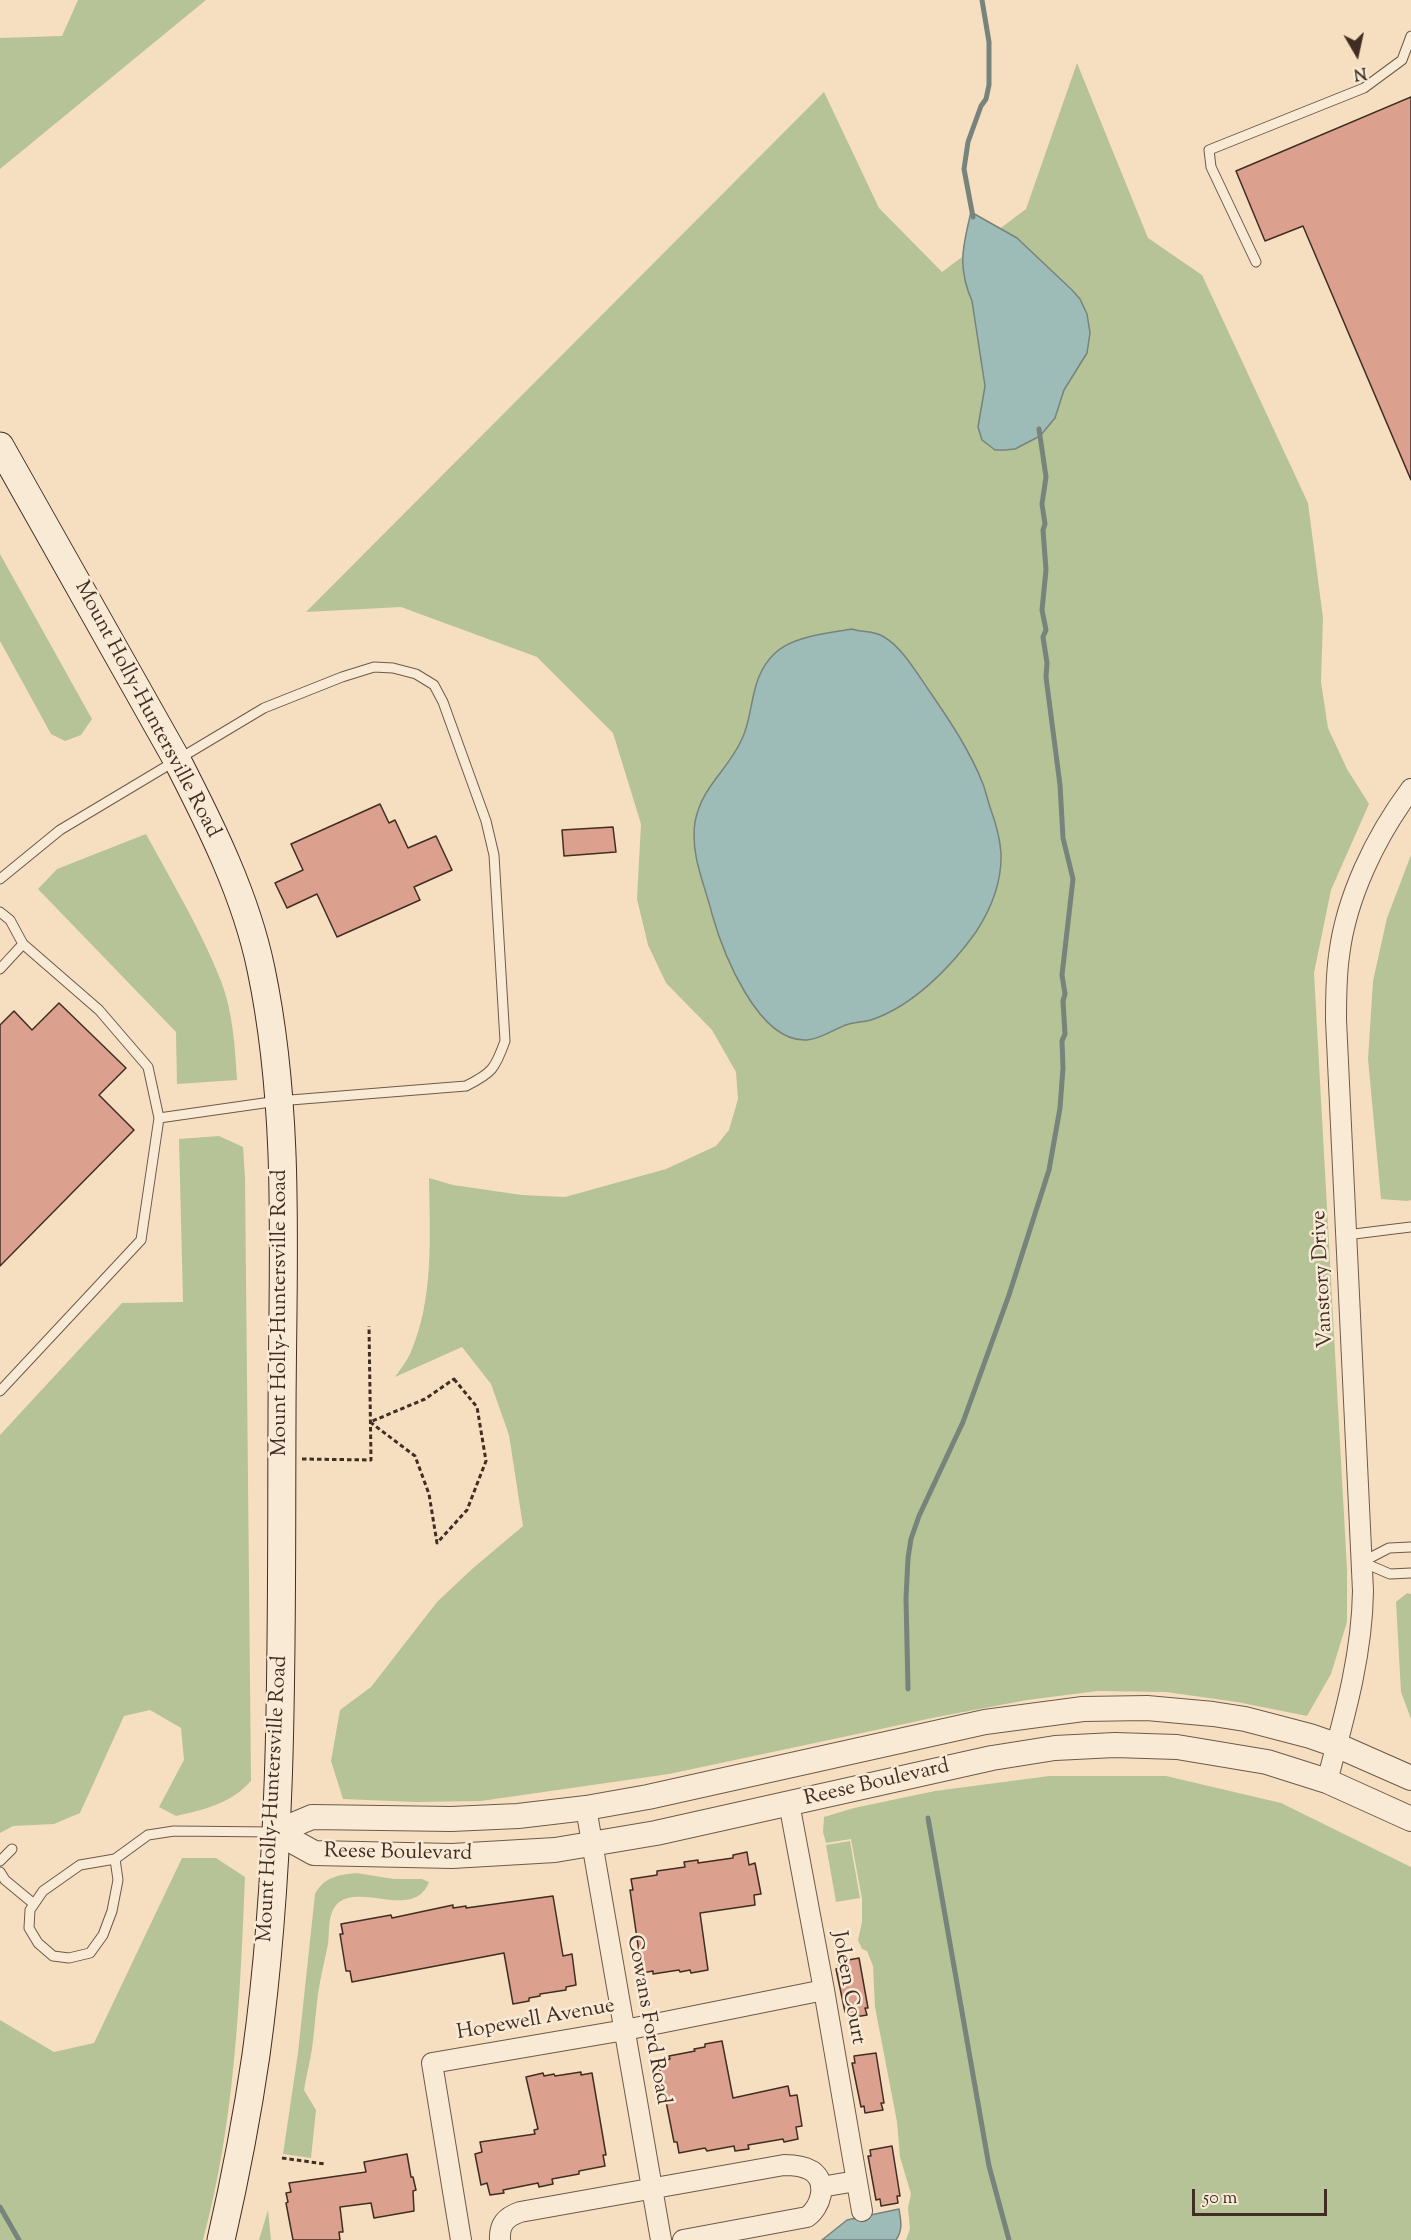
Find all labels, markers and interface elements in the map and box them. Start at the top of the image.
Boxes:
north arrow [1327,24,1387,84]
text: N [1352,60,1368,85]
street label: Mount Holly-Huntersville Road [67,577,225,843]
street label: Mount Holly-Huntersville Road [268,1169,294,1457]
street label: Vanstory Drive [1308,1209,1340,1349]
street label: Mount Holly-Huntersville Road [254,1655,294,1943]
street label: Reese Boulevard [802,1755,952,1813]
street label: Reese Boulevard [323,1840,473,1868]
street label: Joleen Court [825,1929,869,2047]
street label: Cowans Ford Road [620,1933,674,2107]
street label: Hopewell Avenue [455,1995,617,2047]
scale bar [1195,2177,1330,2215]
text: 50 m [1203,2186,1237,2212]

